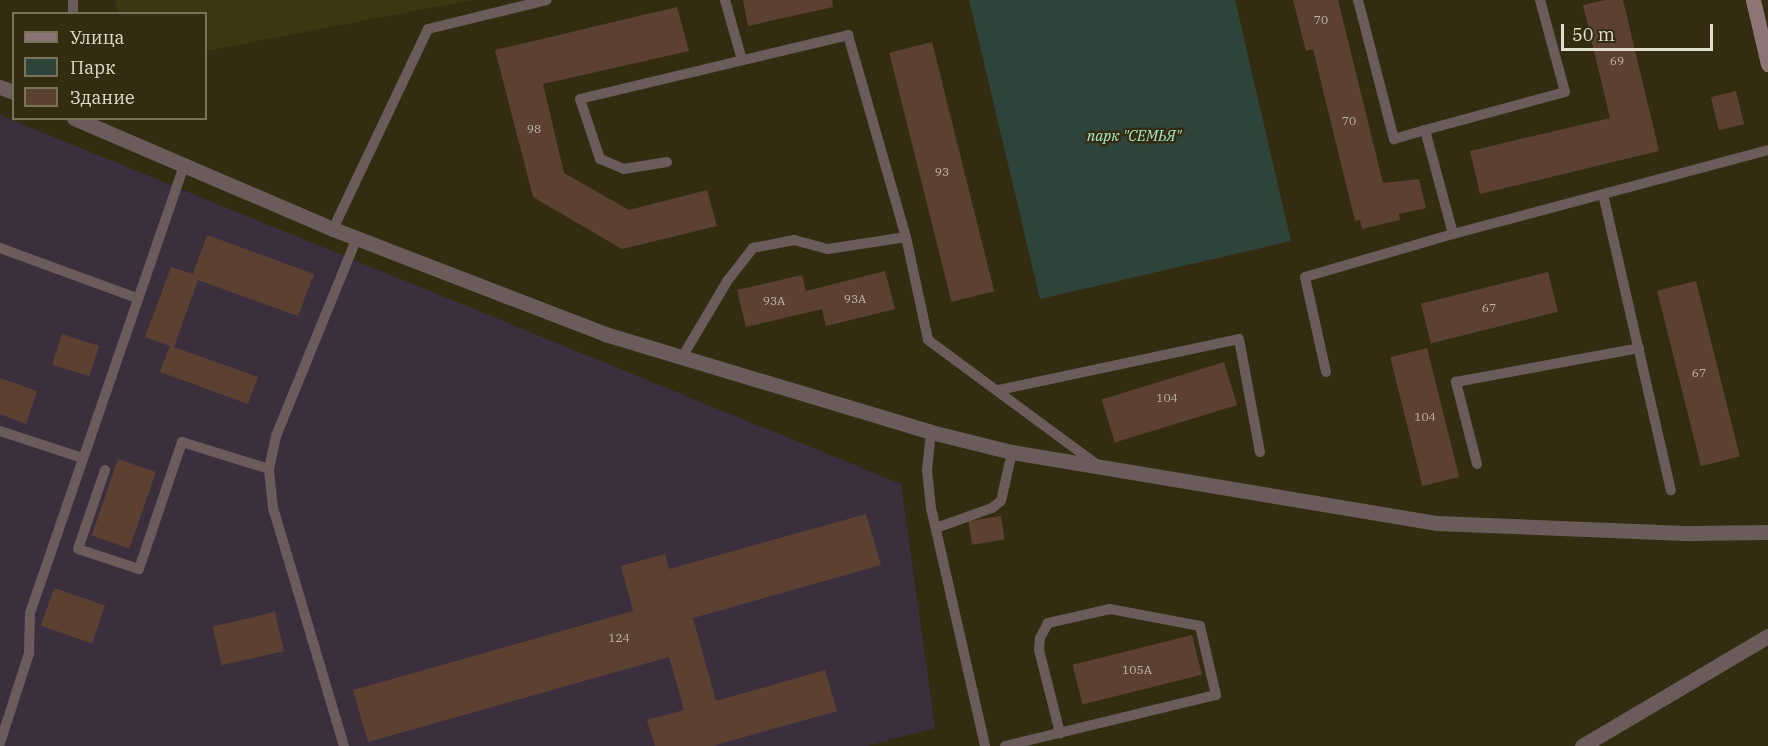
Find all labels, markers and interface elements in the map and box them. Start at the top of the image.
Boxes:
legend [12,12,207,120]
scale bar [1564,12,1716,50]
house number: 70 [1314,13,1328,27]
text: 50 m [1572,23,1615,46]
text: Улица [70,26,124,49]
house number: 69 [1610,54,1624,68]
text: Парк [70,56,116,79]
text: Здание [70,86,135,109]
house number: 70 [1342,114,1356,128]
house number: 98 [527,122,541,136]
park label: парк "СЕМЬЯ" [1087,127,1181,145]
house number: 93 [935,165,949,179]
house number: 93А [844,292,866,306]
house number: 93А [763,294,785,308]
house number: 67 [1482,301,1496,315]
house number: 67 [1692,366,1706,380]
house number: 104 [1156,391,1178,405]
house number: 104 [1414,410,1436,424]
house number: 124 [608,631,630,645]
house number: 105А [1122,663,1152,677]

